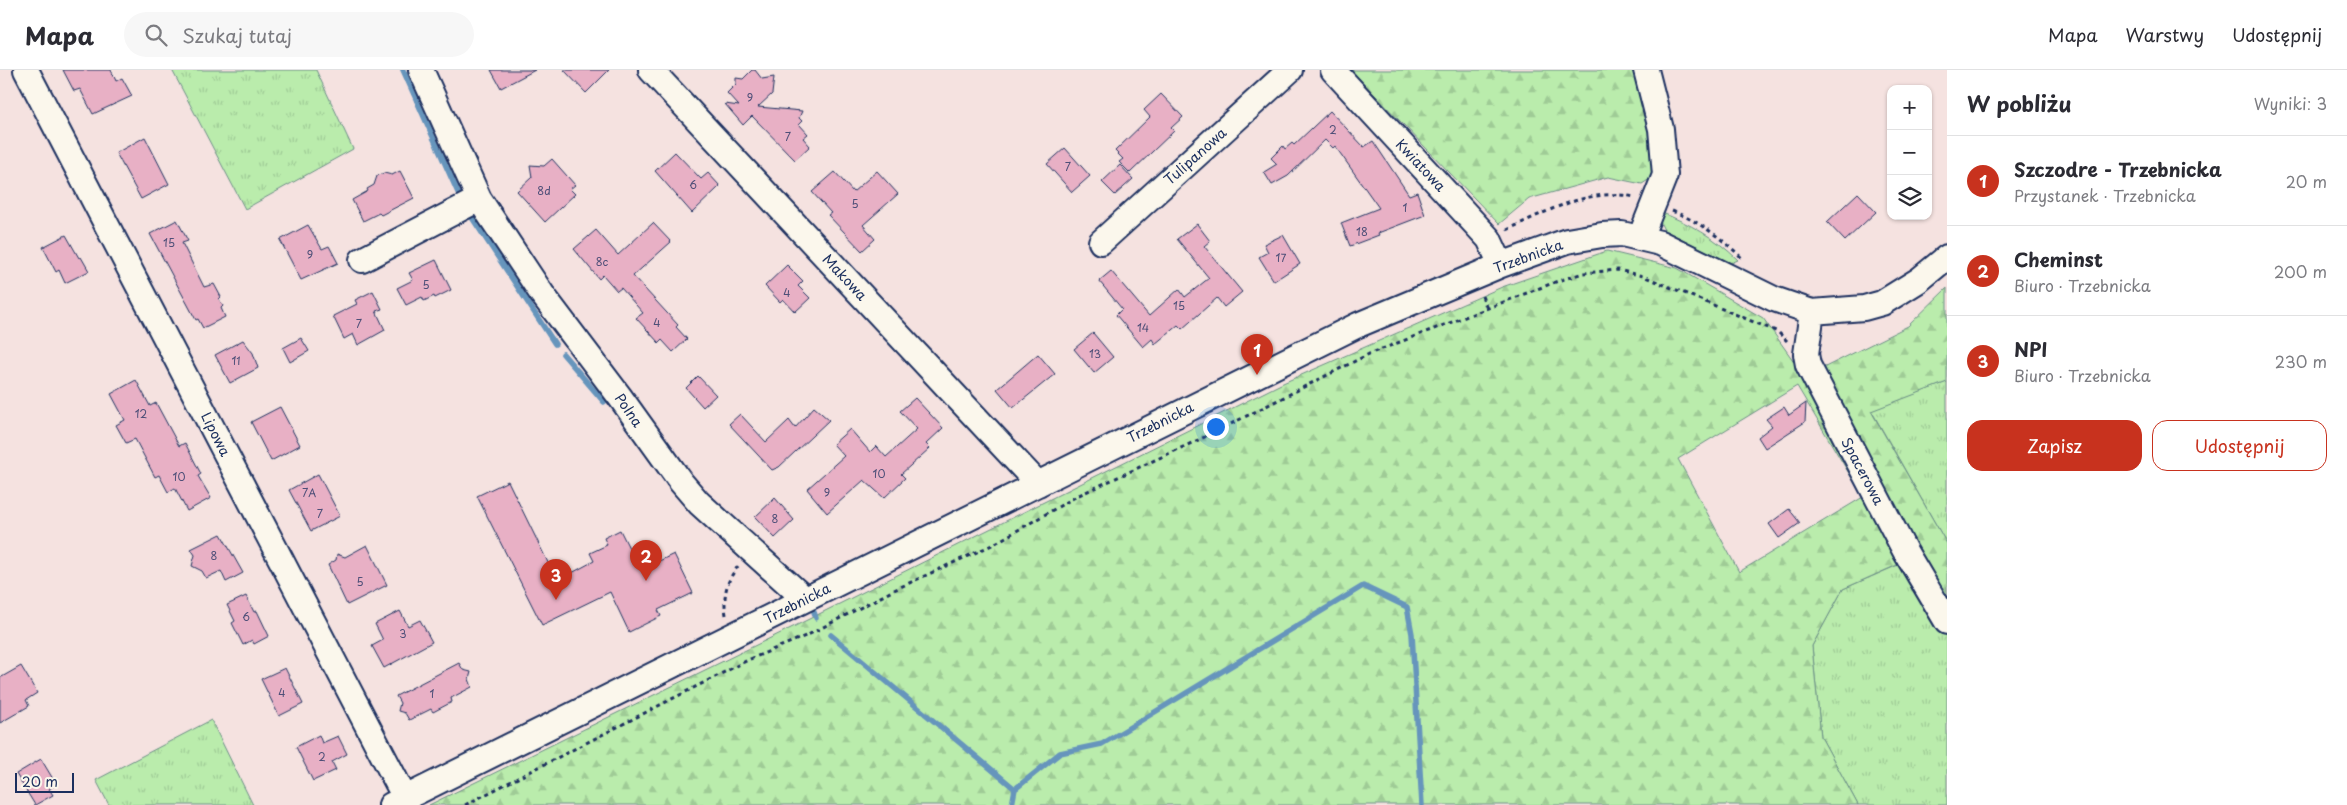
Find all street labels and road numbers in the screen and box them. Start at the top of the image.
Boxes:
street label: Tulipanowa [1159,122,1231,190]
street label: Kwiatowa [1391,134,1451,196]
street label: Trzebnicka [1490,234,1566,278]
street label: Makowa [818,249,872,305]
street label: Polna [610,389,648,431]
street label: Trzebnicka [1123,396,1197,448]
street label: Lipowa [196,408,236,460]
street label: Spacerowa [1836,434,1890,509]
street label: Trzebnicka [760,577,834,629]

